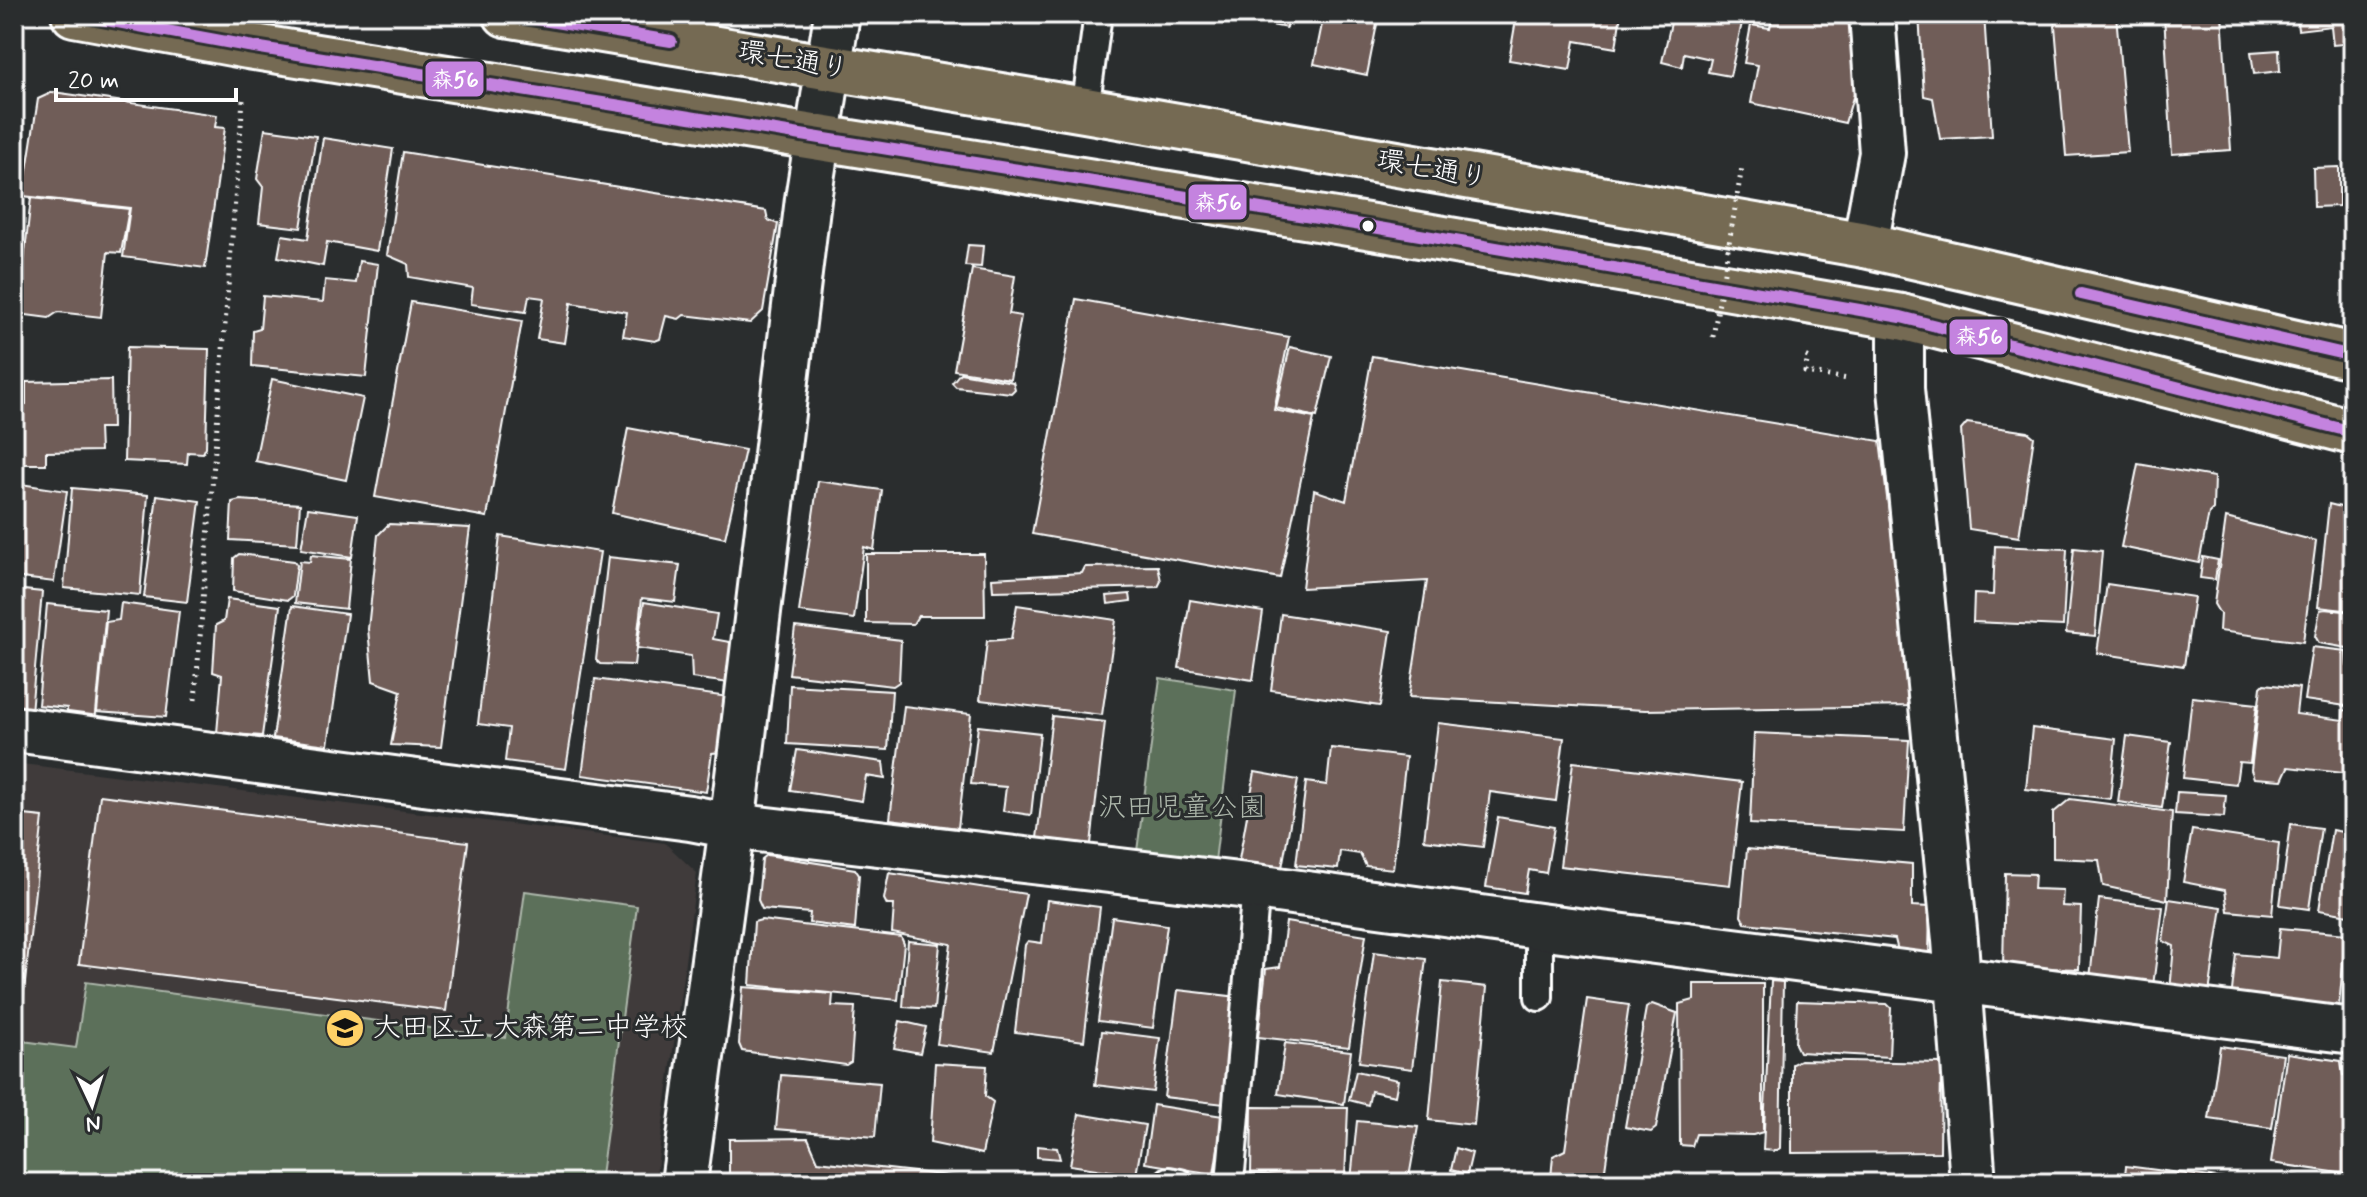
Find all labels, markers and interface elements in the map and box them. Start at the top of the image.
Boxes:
street label: 環七通り [735,33,851,89]
scale bar [56,52,236,102]
line badge: 森56 [424,60,485,98]
text: 20 m [68,66,119,97]
text: 森56 [431,67,479,95]
street label: 環七通り [1374,142,1490,198]
line badge: 森56 [1187,183,1248,221]
text: 森56 [1194,190,1242,218]
unlabelled marker [1360,218,1376,234]
line badge: 森56 [1948,318,2009,356]
text: 森56 [1955,324,2003,352]
park label: 沢田児童公園 [1098,790,1266,827]
school or university icon: 大田区立 大森第二中学校 [324,1007,366,1049]
place label: 大田区立 大森第二中学校 [373,1010,689,1047]
north arrow [52,1065,132,1145]
text: N [85,1108,102,1137]

